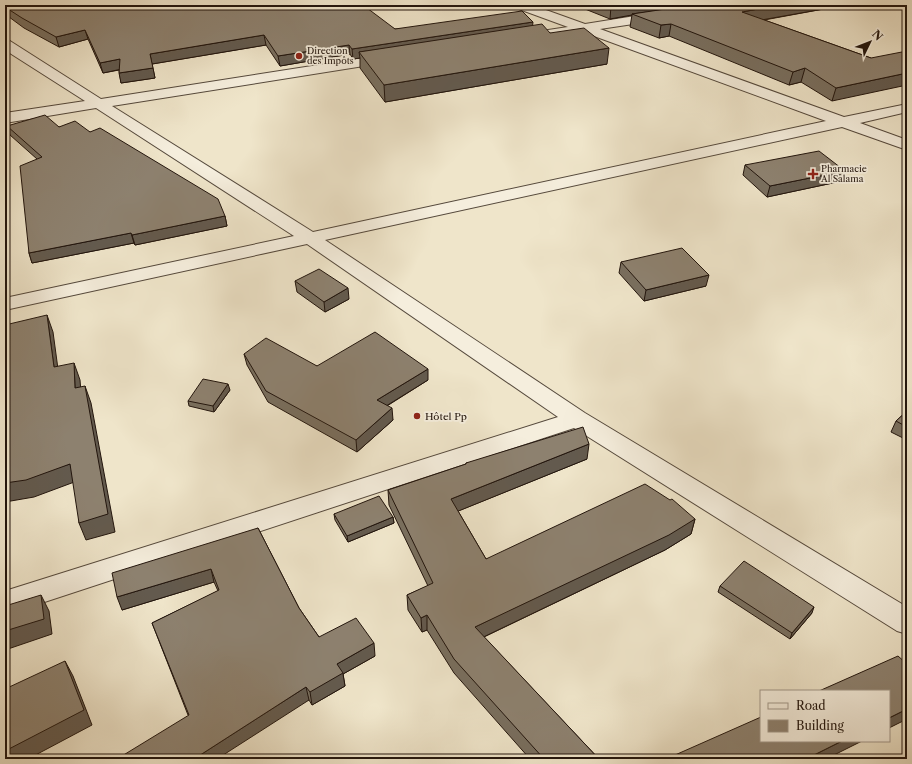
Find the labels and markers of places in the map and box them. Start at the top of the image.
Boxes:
place label: Direction des Impôts [307,45,354,66]
marker: Direction des Impôts [294,51,304,61]
place label: Pharmacie Al Salama [820,163,867,184]
marker: Pharmacie Al Salama [808,169,818,179]
place label: Hôtel Pp [425,410,467,423]
marker: Hôtel Pp [412,411,422,421]

